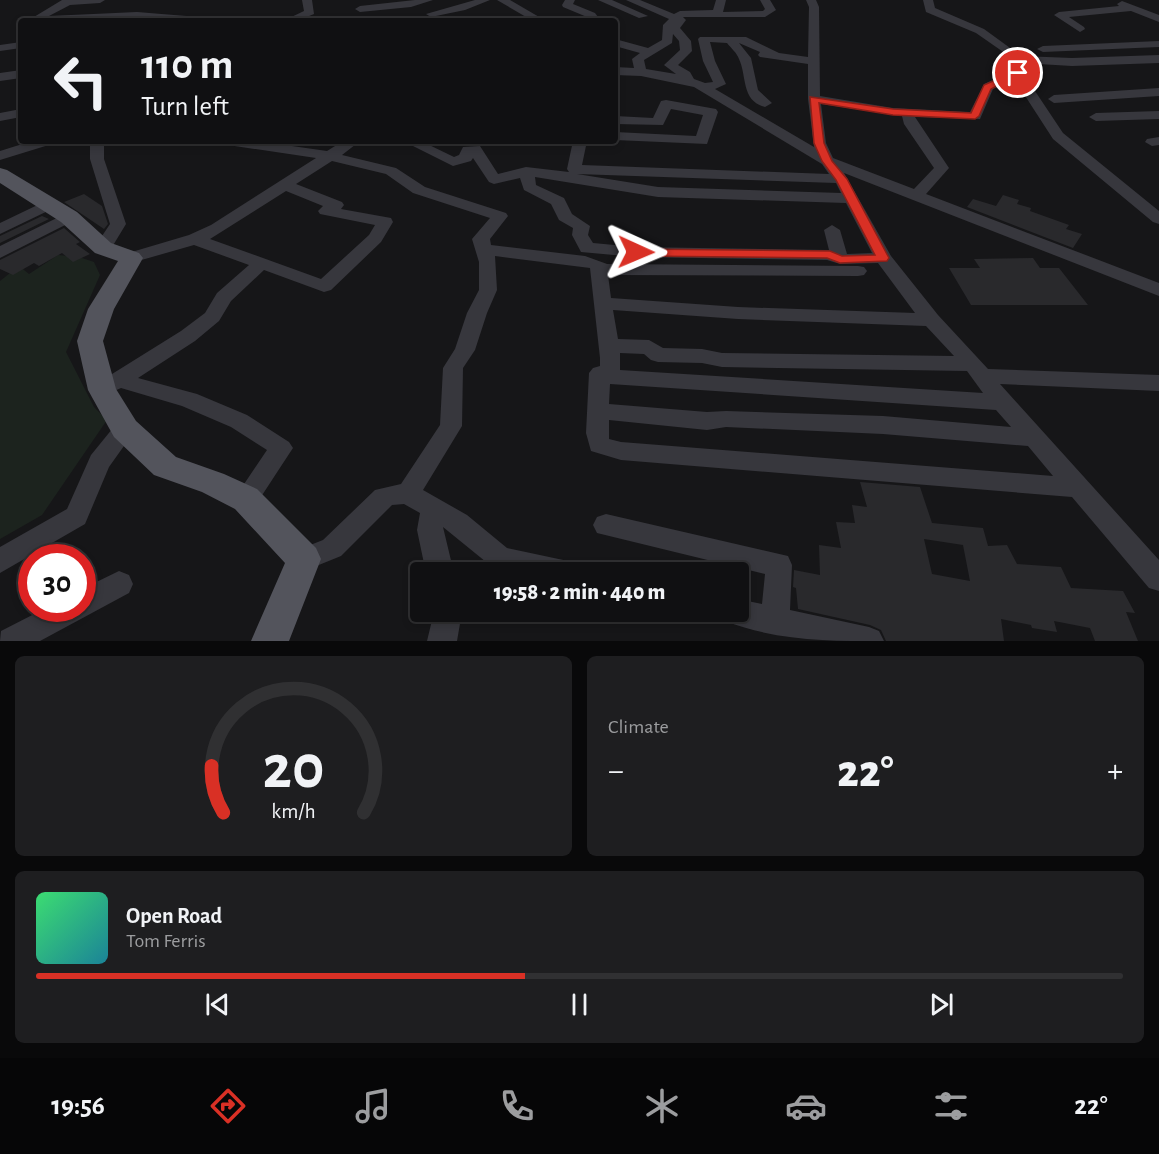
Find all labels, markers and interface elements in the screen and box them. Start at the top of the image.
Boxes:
icon: left [42,42,120,120]
text: 110 m [141,44,233,86]
pin [992,47,1043,98]
icon: arrive [1001,56,1034,89]
text: Turn left [141,93,229,120]
position arrow [604,220,668,284]
speed limit sign: 30 [18,544,96,622]
text: 19:58 · 2 min · 440 m [494,581,665,603]
text: Climate [608,717,669,737]
text: 20 [263,737,324,799]
text: 22° [837,750,894,795]
text: − [608,755,624,788]
text: + [1107,755,1123,788]
text: km/h [271,801,316,822]
text: Open Road [126,905,222,927]
text: Tom Ferris [126,931,206,951]
icon: previous [201,988,234,1021]
icon: pause [563,988,596,1021]
icon: next [925,988,958,1021]
icon: directions [207,1085,249,1127]
icon: music [352,1085,394,1127]
icon: phone [496,1085,538,1127]
icon: climate [641,1085,683,1127]
icon: car [785,1085,827,1127]
icon: filters [930,1085,972,1127]
text: 19:56 [51,1092,105,1119]
text: 22° [1074,1092,1108,1119]

